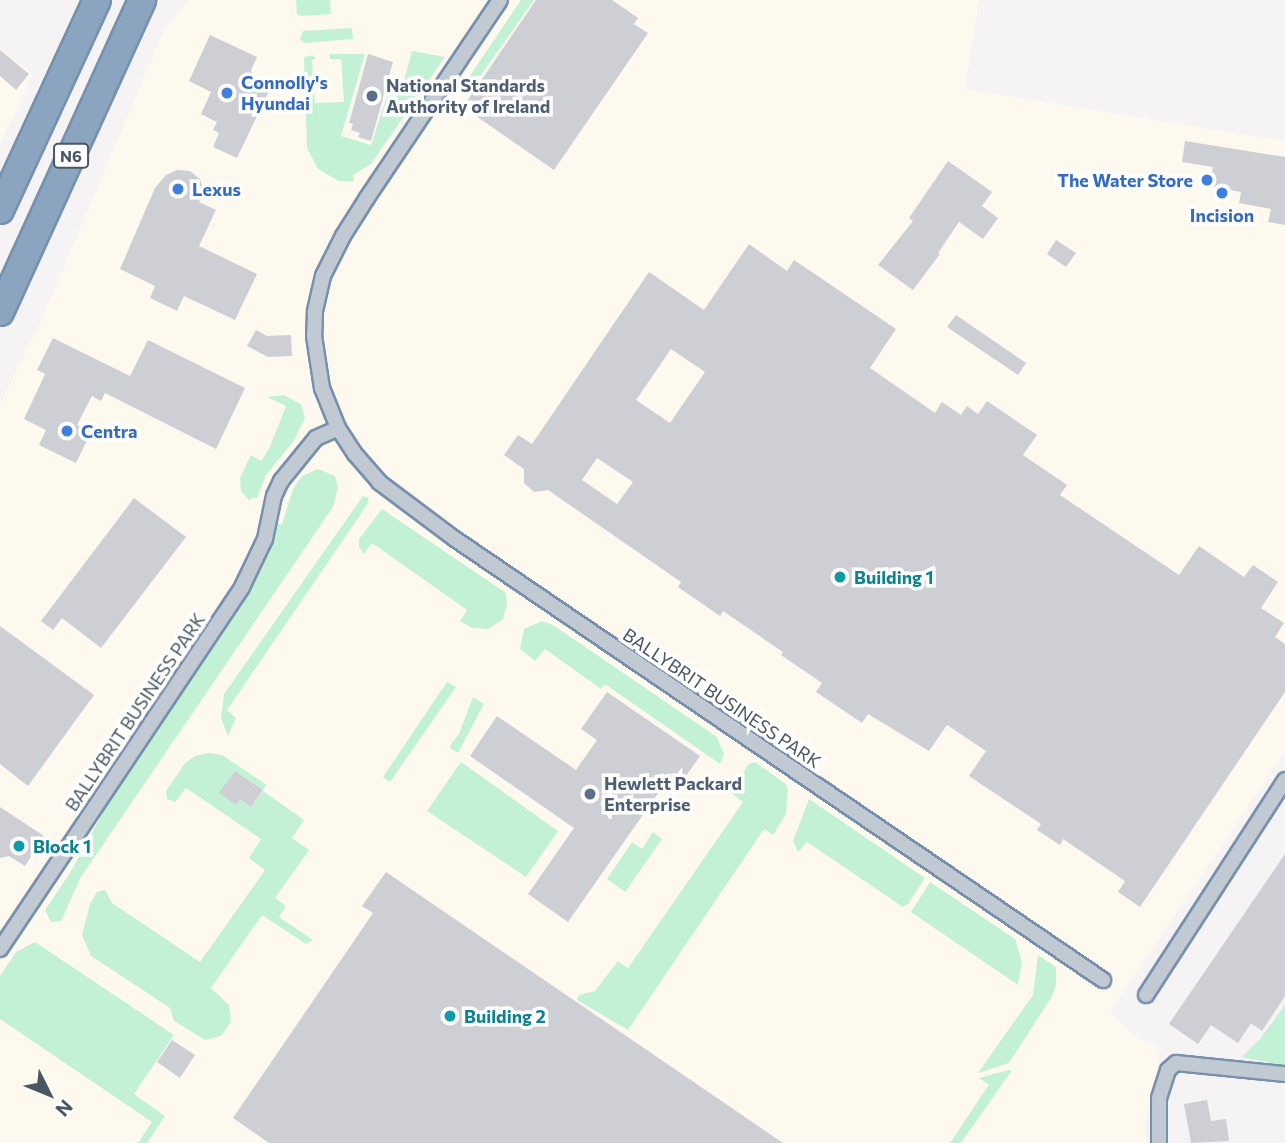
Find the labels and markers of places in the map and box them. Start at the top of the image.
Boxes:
place label: Connolly's Hyundai [241,72,328,114]
place label: National Standards Authority of Ireland [386,75,550,118]
marker: Connolly's Hyundai [219,85,235,101]
marker: National Standards Authority of Ireland [364,88,380,104]
place label: The Water Store [1057,169,1193,191]
marker: The Water Store [1199,172,1215,188]
place label: Lexus [192,178,241,200]
marker: Lexus [170,181,186,197]
marker: Incision [1214,185,1230,201]
place label: Incision [1190,204,1254,226]
place label: Centra [81,420,138,442]
marker: Centra [59,423,75,439]
place label: Building 1 [854,566,934,588]
marker: Building 1 [832,569,848,585]
place label: Hewlett Packard Enterprise [604,773,742,816]
marker: Hewlett Packard Enterprise [582,786,598,802]
place label: Block 1 [33,835,91,857]
marker: Block 1 [11,838,27,854]
place label: Building 2 [464,1005,546,1027]
marker: Building 2 [442,1008,458,1024]

